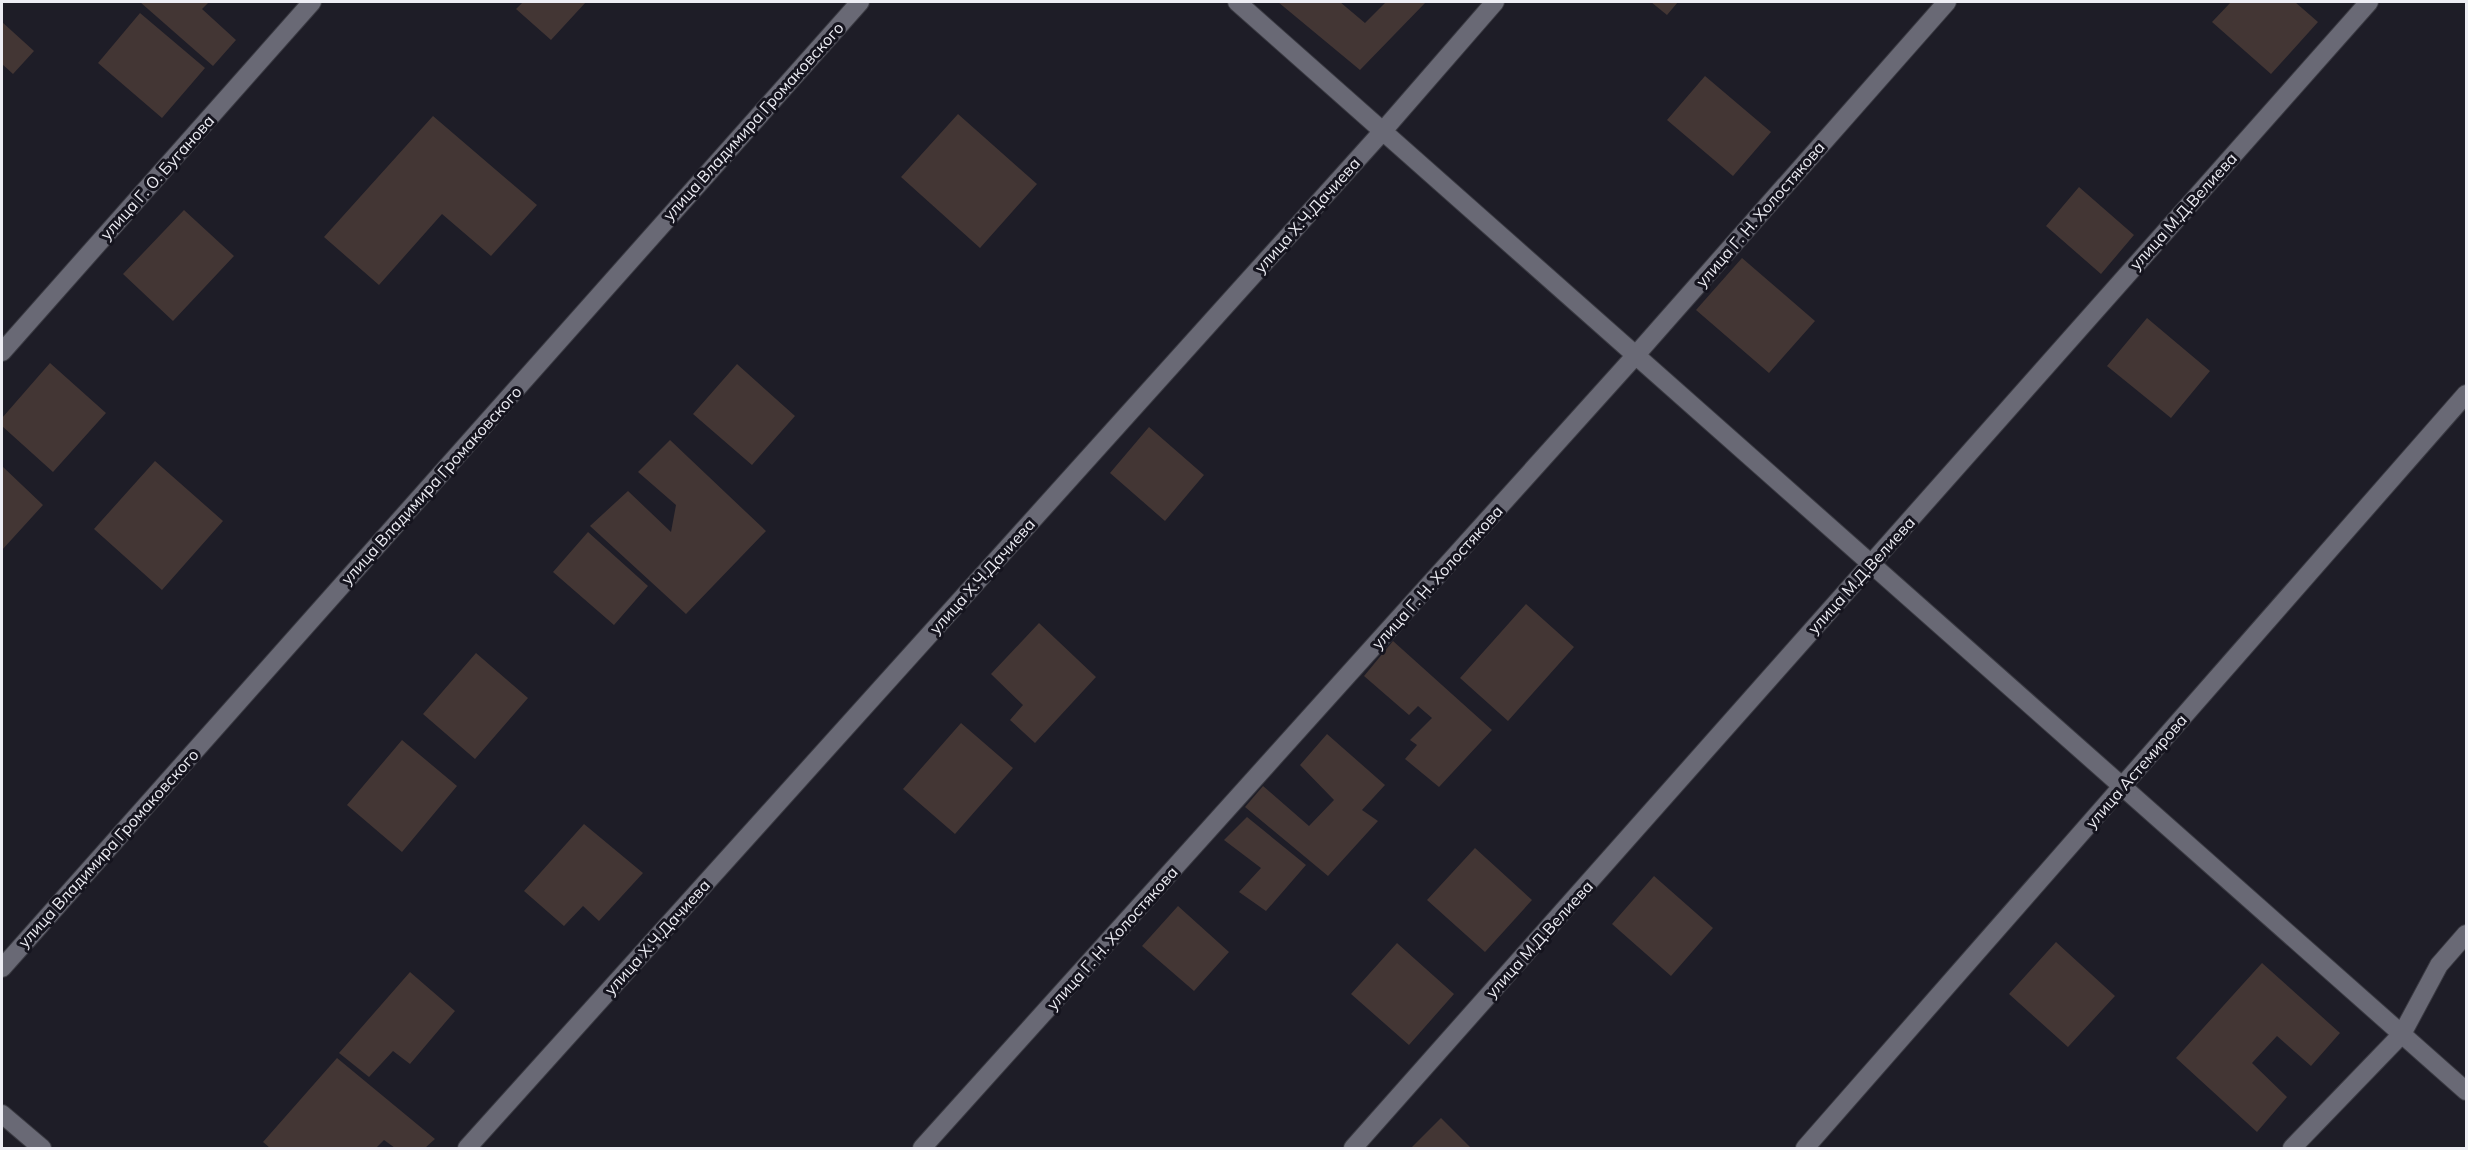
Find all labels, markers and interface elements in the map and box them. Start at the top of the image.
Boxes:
street label: улица Владимира Громаковского [658,18,848,224]
street label: улица Г. О. Буганова [96,110,218,244]
street label: улица Г. Н. Холостякова [1691,137,1829,291]
street label: улица М.Д.Велиева [2125,148,2241,274]
street label: улица Х.Ч.Дачиева [1250,153,1364,277]
street label: улица Владимира Громаковского [336,382,526,588]
street label: улица Г. Н. Холостякова [1367,501,1507,653]
street label: улица М.Д.Велиева [1803,512,1919,638]
street label: улица Х.Ч.Дачиева [925,514,1039,638]
street label: улица Астемирова [2081,710,2191,832]
street label: улица Владимира Громаковского [13,745,203,951]
street label: улица Г. Н. Холостякова [1042,862,1182,1014]
street label: улица Х.Ч.Дачиева [600,875,714,999]
street label: улица М.Д.Велиева [1481,876,1597,1002]

